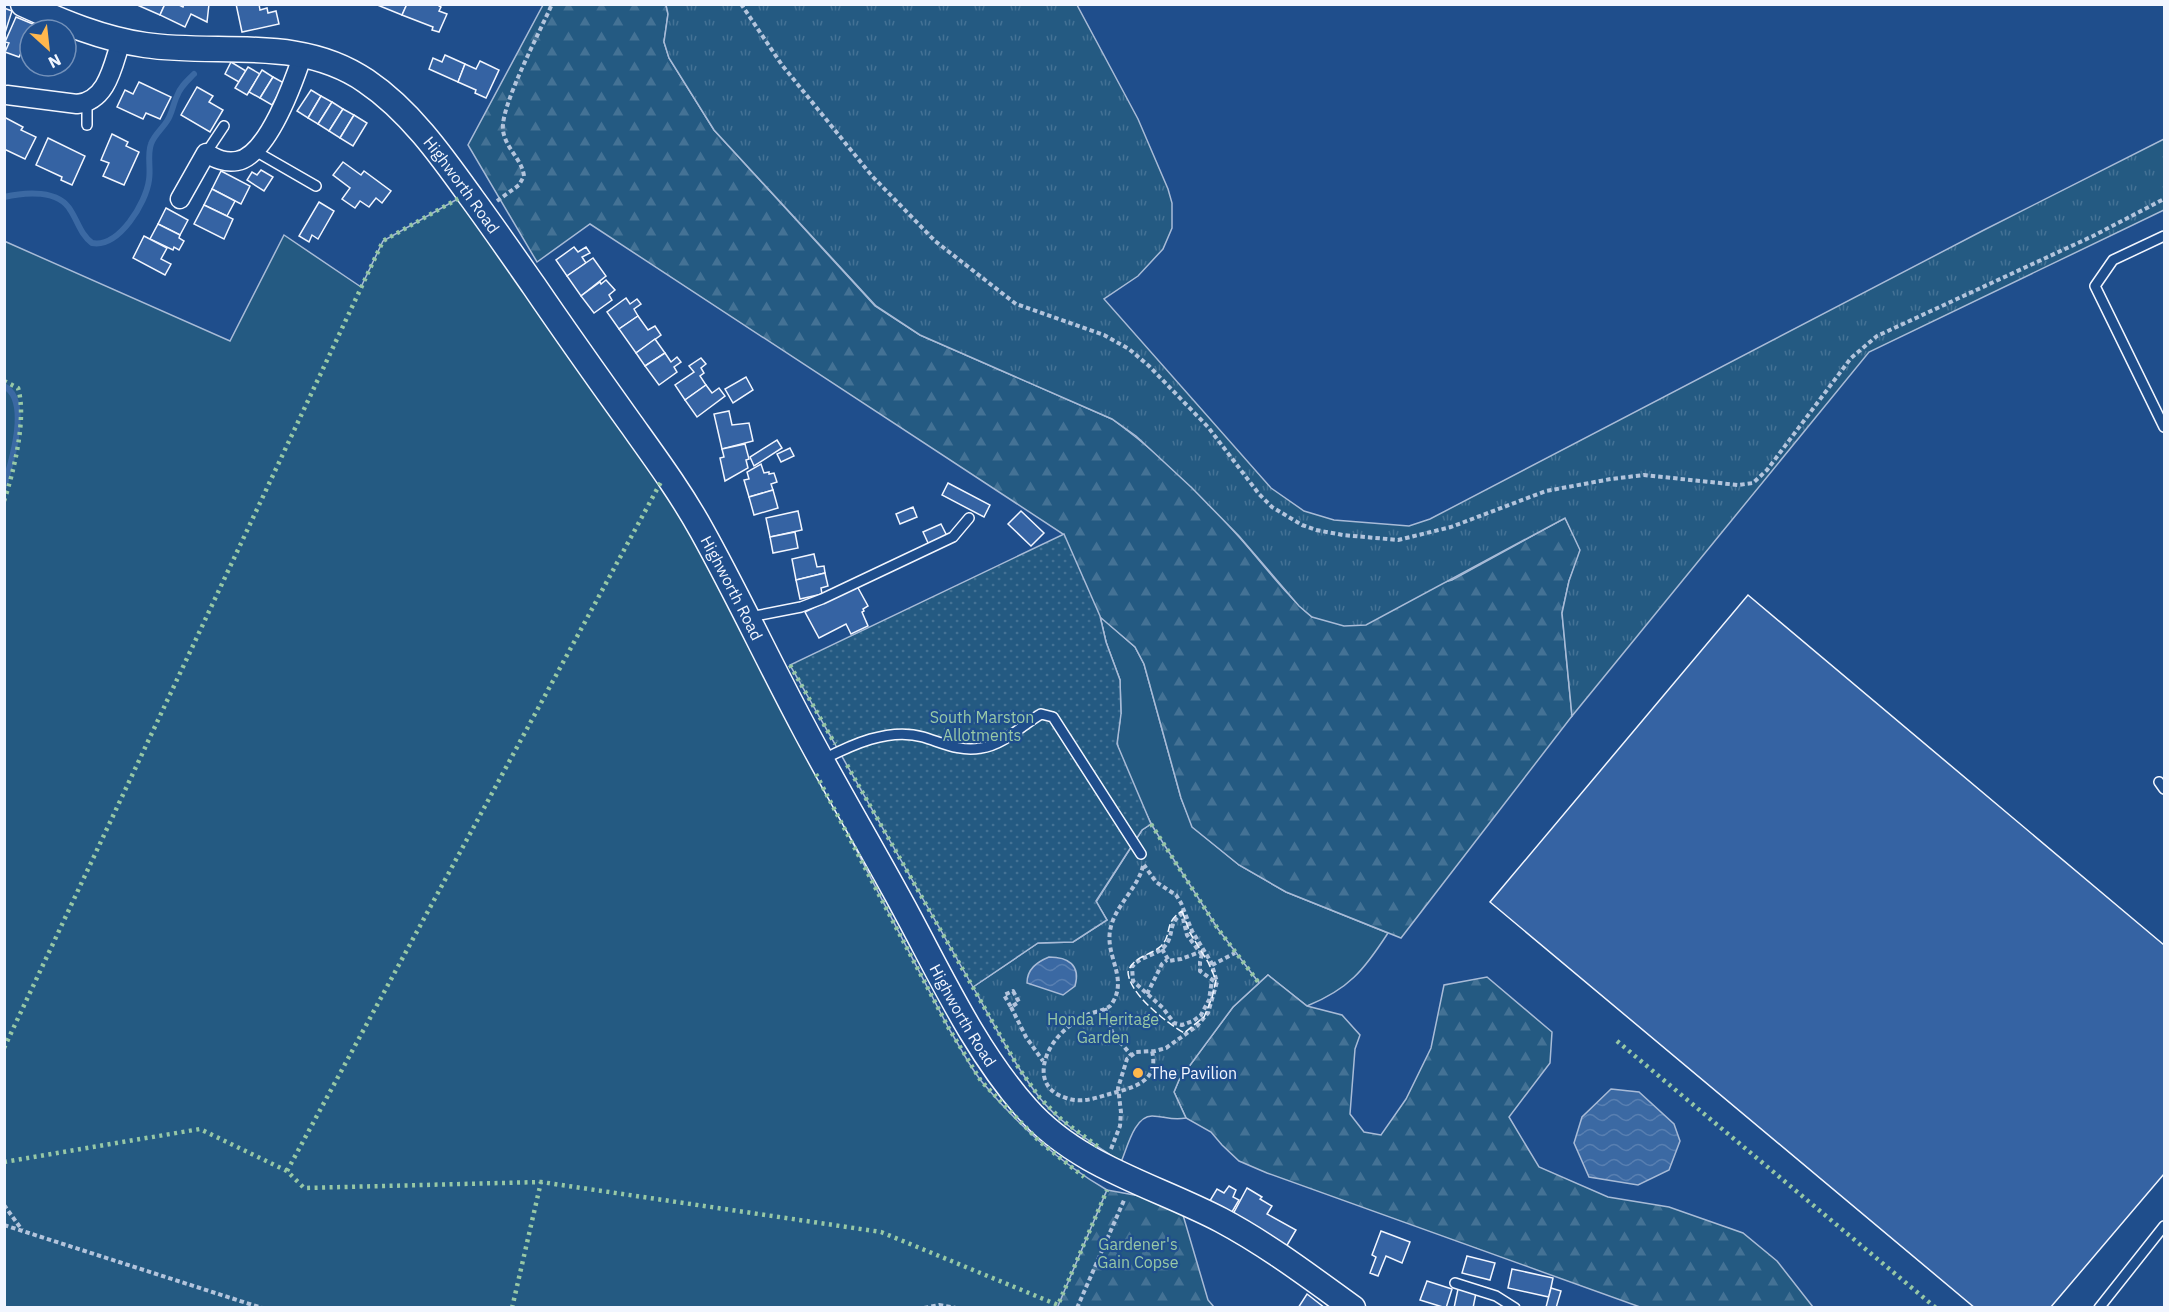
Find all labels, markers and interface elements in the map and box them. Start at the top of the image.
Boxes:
north arrow [18,18,78,78]
text: N [45,50,65,73]
street label: Highworth Road [419,132,504,237]
street label: Highworth Road [696,532,767,644]
park label: South Marston Allotments [930,707,1034,745]
street label: Highworth Road [926,961,1001,1070]
park label: Honda Heritage Garden [1047,1009,1159,1047]
place label: The Pavilion [1150,1063,1237,1083]
marker: The Pavilion [1131,1066,1145,1080]
park label: Gardener's Gain Copse [1097,1234,1179,1272]

